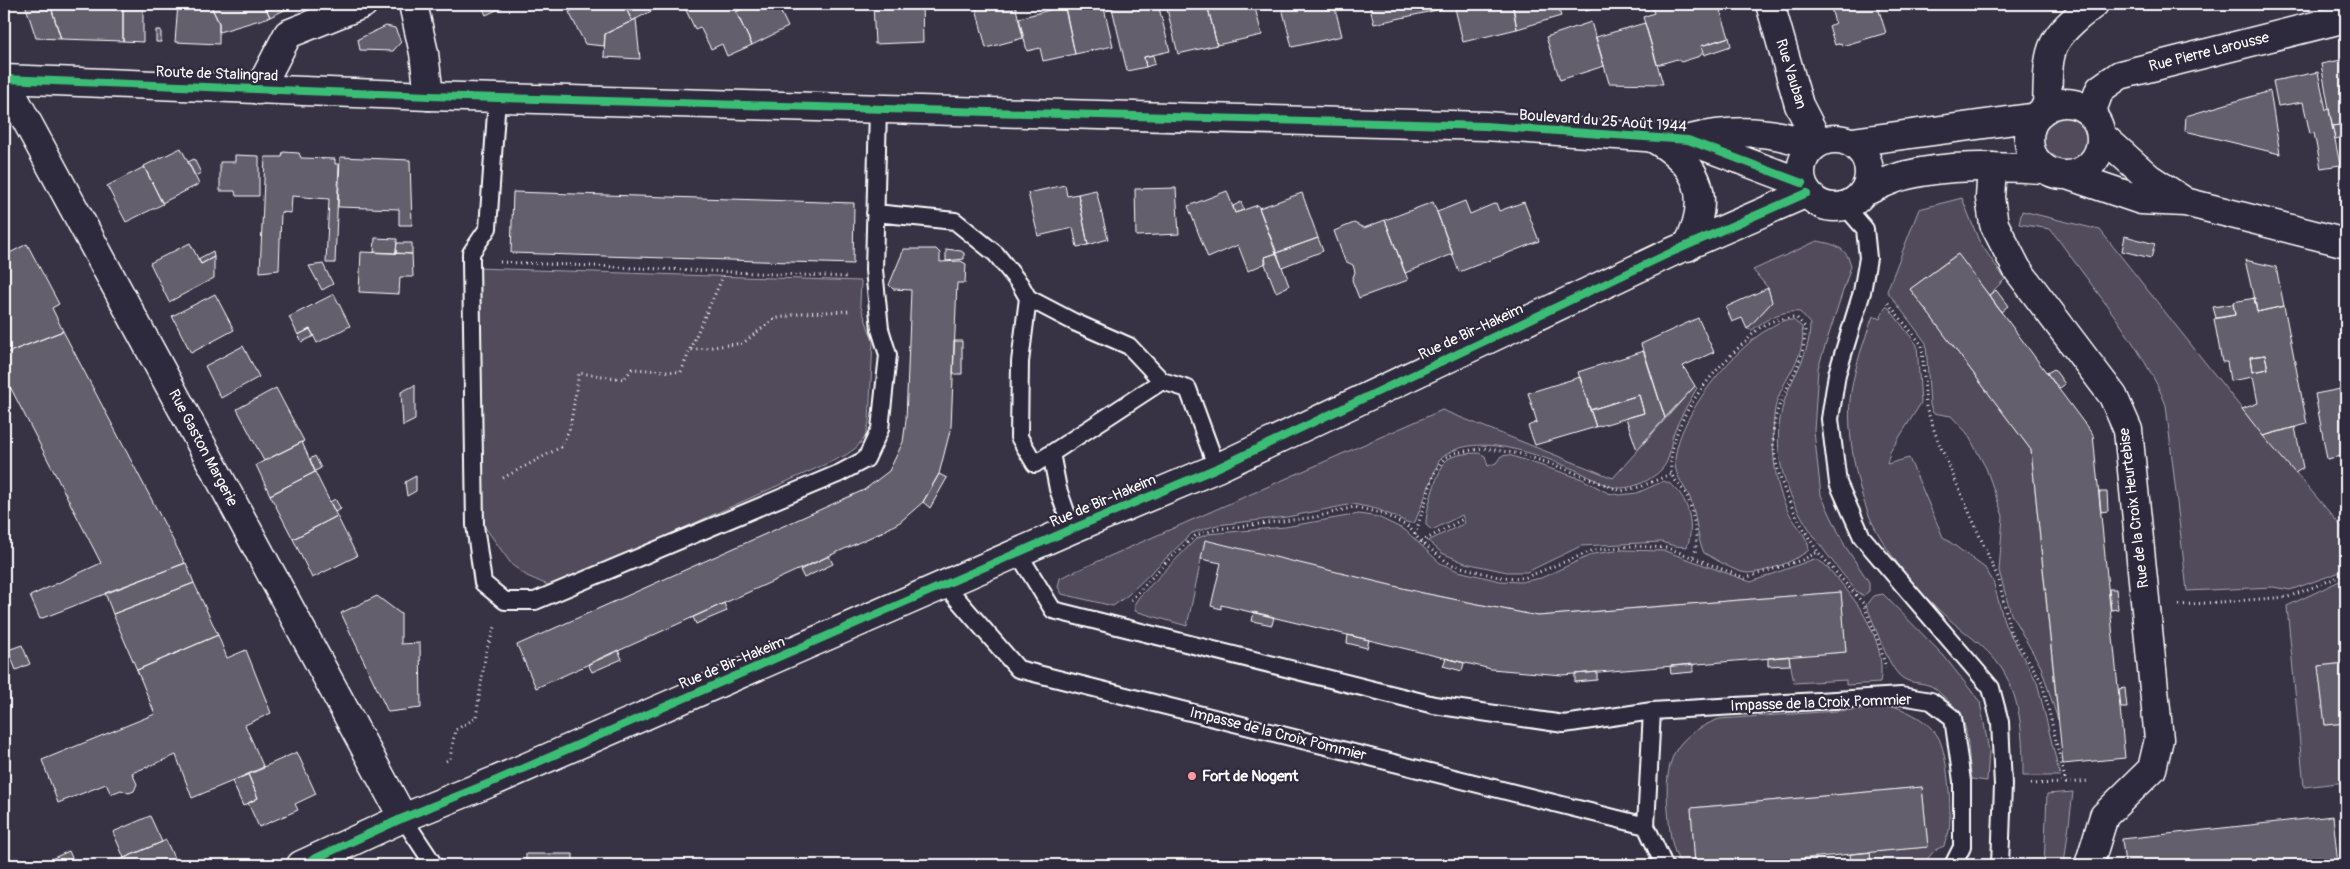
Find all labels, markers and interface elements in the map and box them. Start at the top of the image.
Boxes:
street label: Rue Pierre Larousse [2147,28,2272,76]
street label: Rue Vauban [1771,37,1811,111]
street label: Route de Stalingrad [155,62,279,86]
street label: Boulevard du 25 Août 1944 [1518,106,1688,136]
street label: Rue de Bir-Hakeim [1415,299,1527,365]
street label: Rue Gaston Margerie [164,386,242,510]
street label: Rue de la Croix Heurtebise [2115,426,2153,589]
street label: Rue de Bir-Hakeim [1047,470,1159,532]
street label: Rue de Bir-Hakeim [676,632,788,694]
street label: Impasse de la Croix Pommier [1730,690,1913,716]
street label: Impasse de la Croix Pommier [1188,703,1369,765]
place label: Fort de Nogent [1202,767,1299,786]
marker: Fort de Nogent [1186,770,1198,782]

